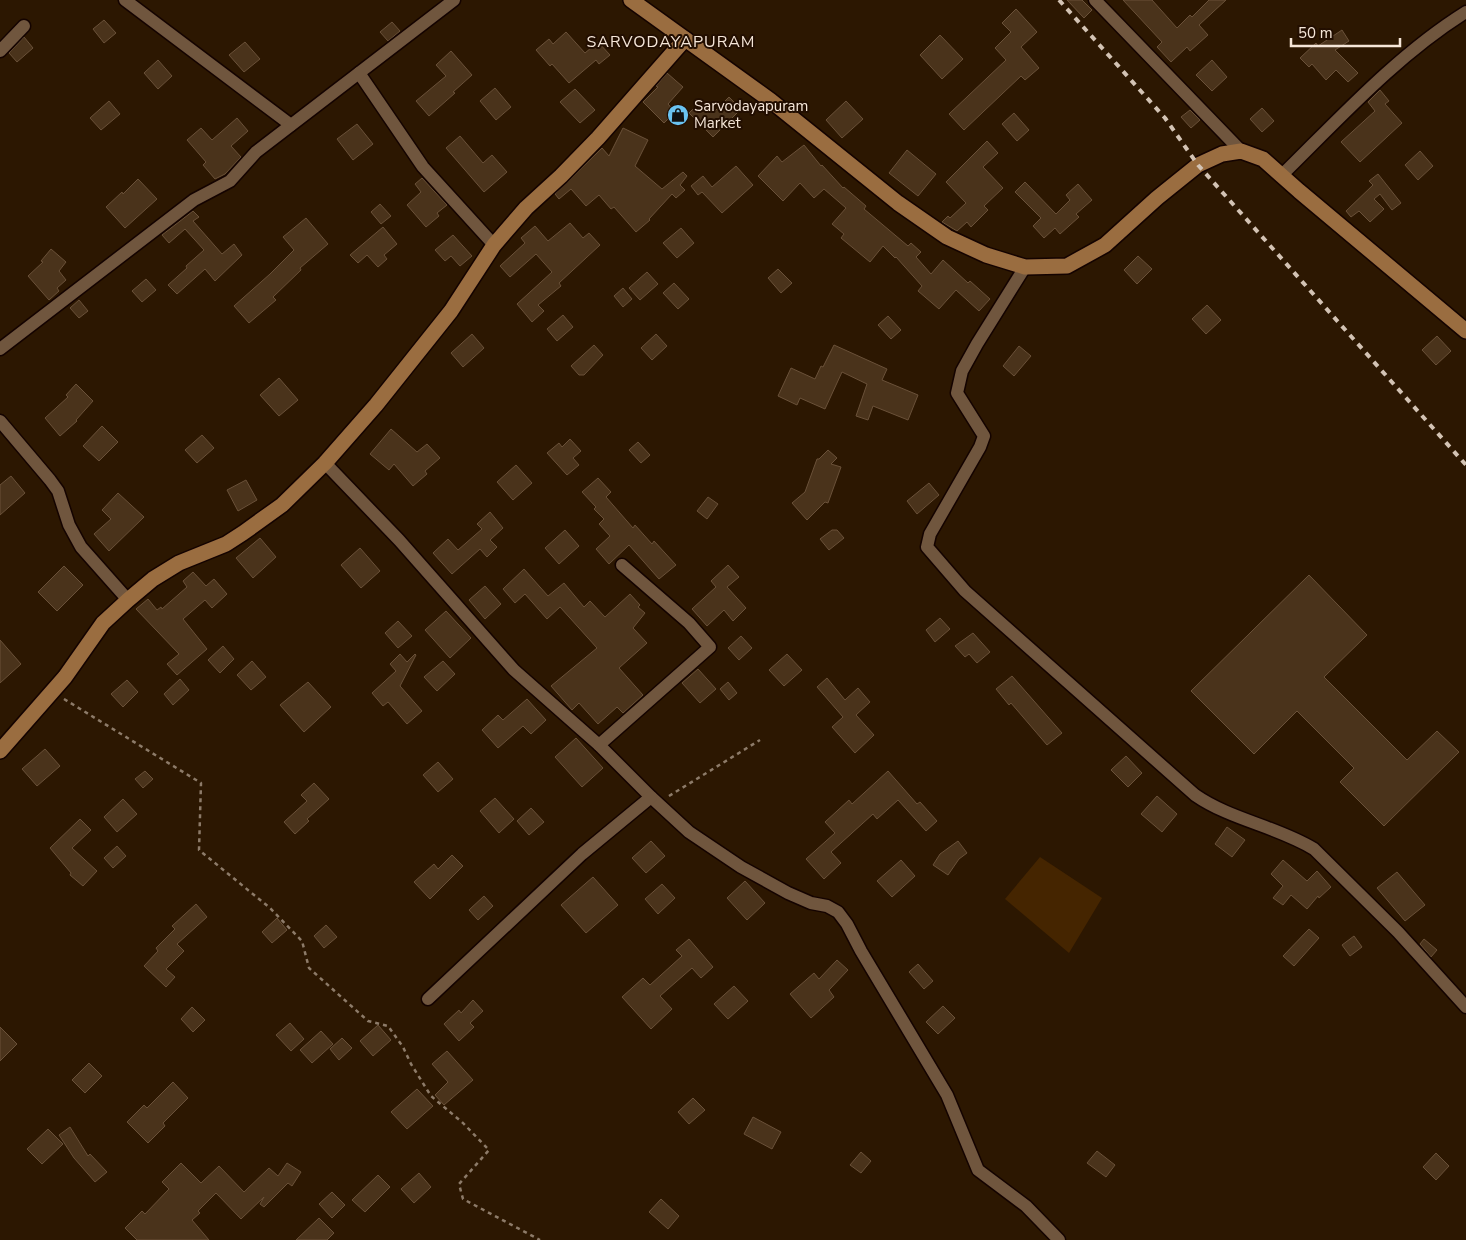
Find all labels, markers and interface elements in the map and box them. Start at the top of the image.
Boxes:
scale bar [1291,15,1400,47]
text: 50 m [1298,23,1333,43]
district label: SARVODAYAPURAM [586,31,756,53]
place label: Sarvodayapuram Market [694,96,808,133]
shop icon: Sarvodayapuram Market [666,103,690,127]

